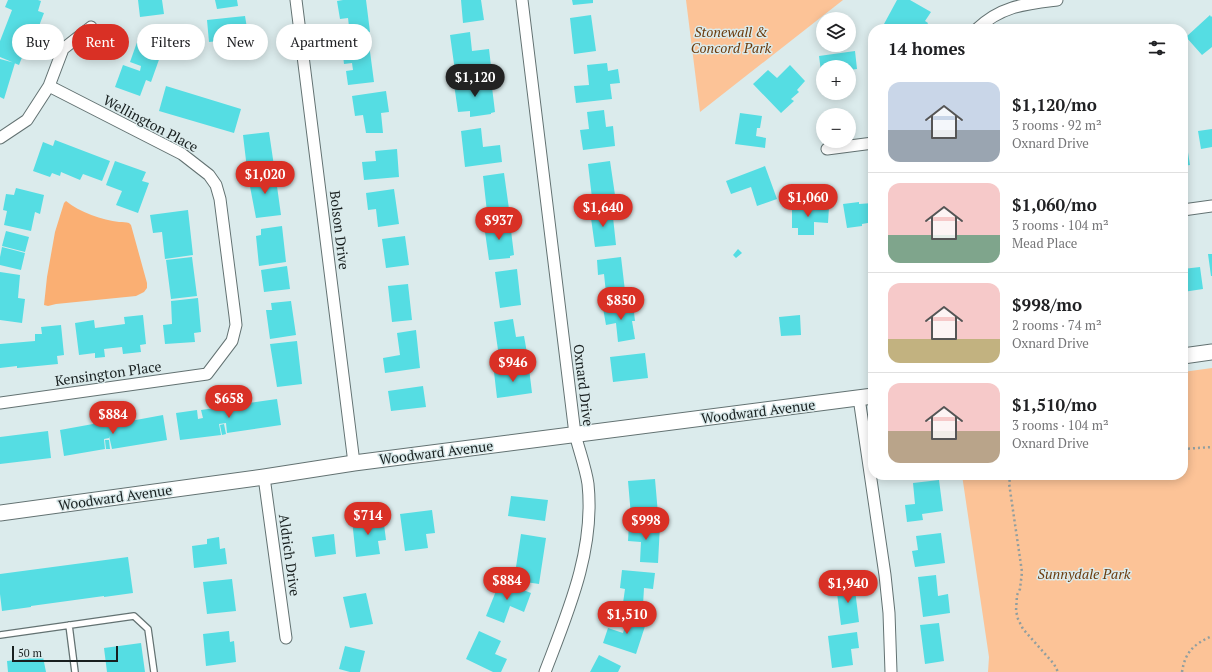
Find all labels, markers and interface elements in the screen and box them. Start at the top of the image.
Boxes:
map controls [816,12,856,148]
button: layers [816,12,856,52]
park label: Stonewall & Concord Park [691,22,772,57]
chip: Buy [12,24,64,60]
chip: Rent [72,24,129,60]
chip: Filters [137,24,205,60]
chip: New [213,24,268,60]
chip: Apartment [276,24,372,60]
text: 14 homes [888,37,965,60]
icon: filters [1146,37,1168,59]
button: + [816,60,856,100]
pin: $1,120 [442,64,508,98]
text: $1,120 [455,68,495,86]
street label: Wellington Place [100,90,202,156]
text: $1,120/mo [1012,93,1097,116]
icon: home [920,98,968,146]
button: − [816,108,856,148]
text: 3 rooms · 92 m² [1012,116,1102,134]
text: Oxnard Drive [1012,134,1089,152]
pin: $1,020 [232,161,298,195]
text: $1,020 [245,165,285,183]
pin: $1,060 [775,184,841,218]
text: $1,060 [788,188,828,206]
street label: Bolson Drive [326,189,354,271]
text: $1,060/mo [1012,193,1097,216]
pin: $1,640 [570,194,636,228]
text: $1,640 [583,198,623,216]
icon: home [920,199,968,247]
pin: $937 [475,207,523,241]
text: $937 [484,211,514,229]
text: 3 rooms · 104 m² [1012,216,1109,234]
text: Mead Place [1012,234,1077,252]
pin: $850 [597,287,645,321]
text: $850 [606,291,636,309]
text: $998/mo [1012,293,1082,316]
icon: home [920,299,968,347]
text: 2 rooms · 74 m² [1012,316,1102,334]
text: Oxnard Drive [1012,334,1089,352]
street label: Oxnard Drive [570,343,598,427]
pin: $946 [489,349,537,383]
text: $946 [498,353,528,371]
street label: Kensington Place [54,356,162,390]
pin: $658 [205,385,253,419]
text: $658 [214,389,244,407]
text: $1,510/mo [1012,393,1097,416]
street label: Woodward Avenue [700,395,816,427]
icon: home [920,399,968,447]
pin: $884 [89,401,137,435]
text: $884 [98,405,128,423]
text: 3 rooms · 104 m² [1012,416,1109,434]
text: Oxnard Drive [1012,434,1089,452]
street label: Woodward Avenue [378,436,494,468]
street label: Woodward Avenue [57,480,173,514]
pin: $714 [344,502,392,536]
text: $714 [353,506,383,524]
pin: $998 [622,507,670,541]
text: $998 [631,511,661,529]
street label: Aldrich Drive [275,513,305,597]
park label: Sunnydale Park [1038,564,1131,583]
pin: $884 [483,567,531,601]
pin: $1,940 [815,570,881,604]
text: $884 [492,571,522,589]
text: $1,940 [828,574,868,592]
pin: $1,510 [594,601,660,635]
text: $1,510 [607,605,647,623]
scale bar [12,644,118,663]
text: 50 m [18,646,42,660]

